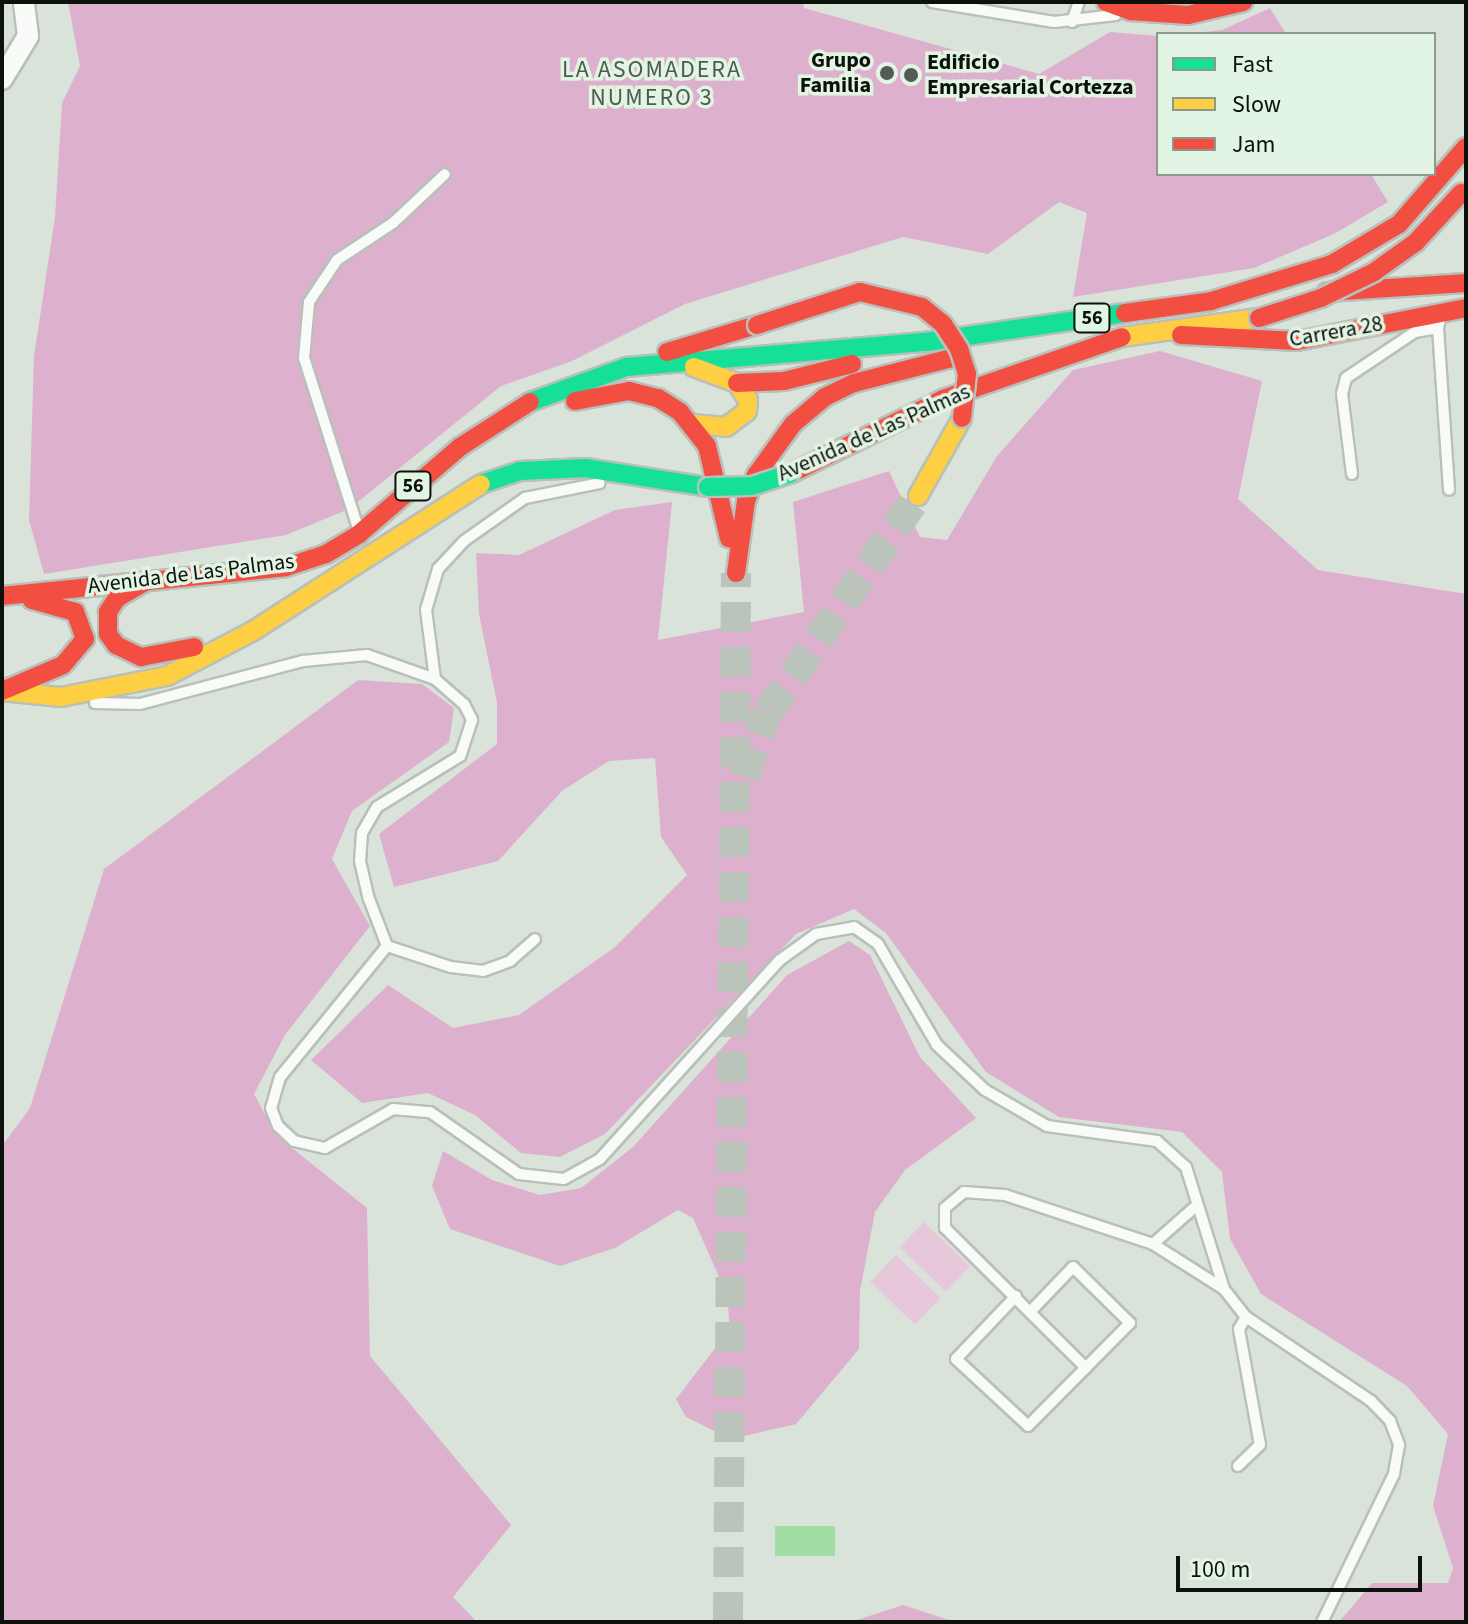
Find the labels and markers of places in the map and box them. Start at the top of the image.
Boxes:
place label: Grupo Familia [800,47,871,98]
place label: Edificio Empresarial Cortezza [927,49,1133,100]
marker: Grupo Familia [878,64,896,82]
marker: Edificio Empresarial Cortezza [902,66,920,84]

